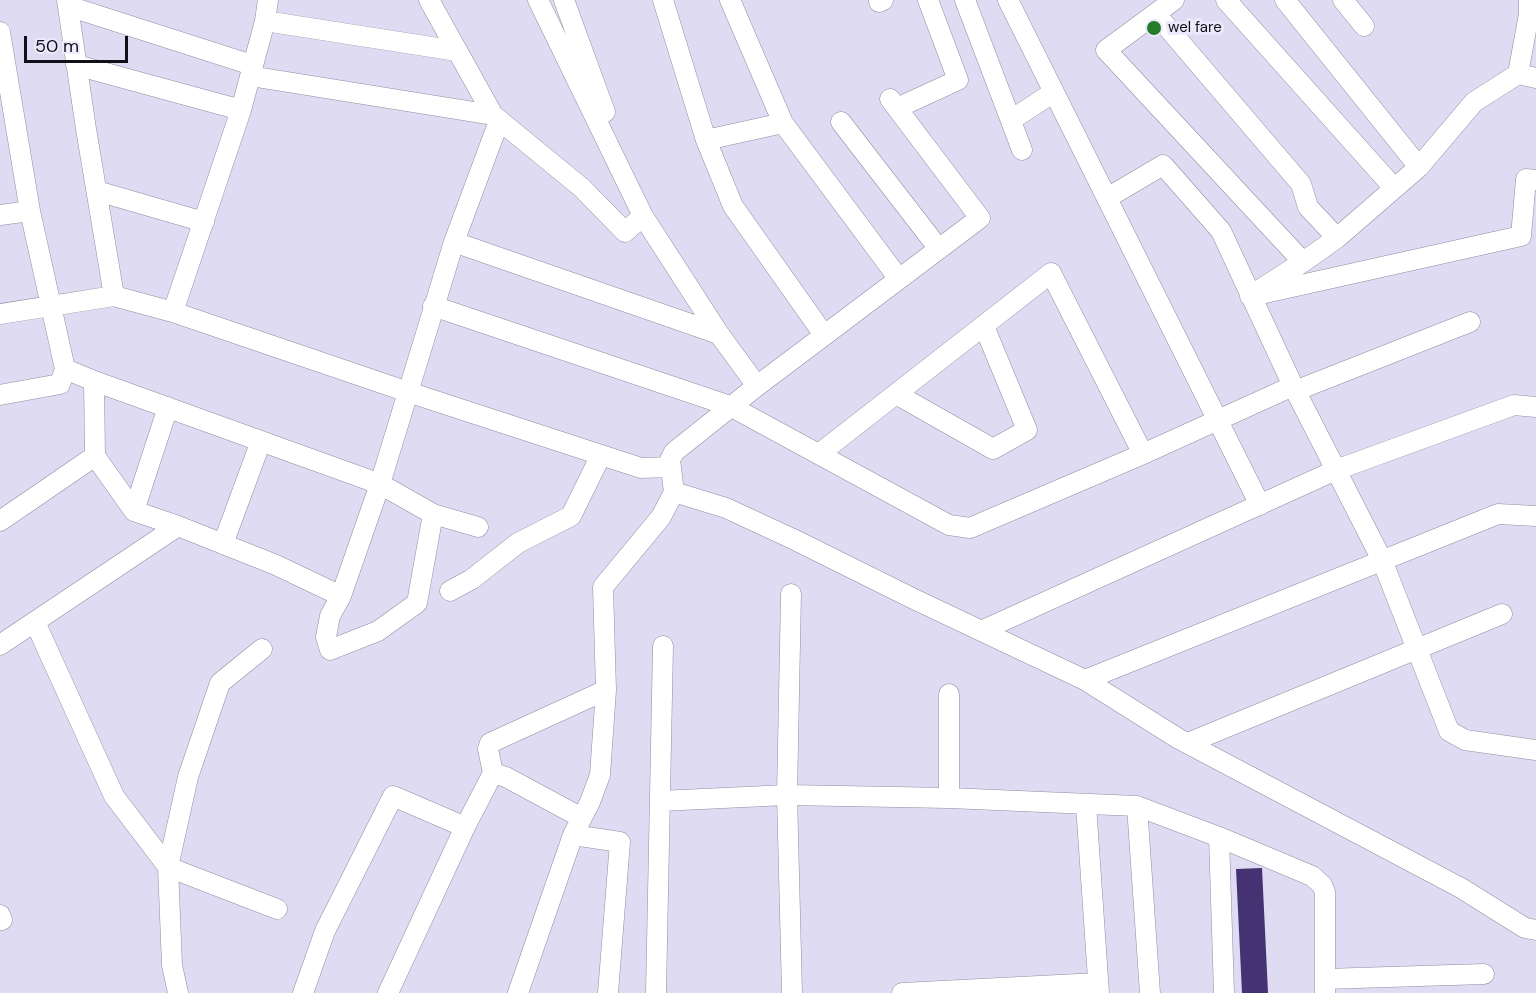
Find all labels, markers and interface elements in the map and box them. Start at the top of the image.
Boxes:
marker: wel fare [1145,19,1163,37]
place label: wel fare [1168,19,1222,37]
scale bar [27,24,130,62]
text: 50 m [35,34,79,58]

